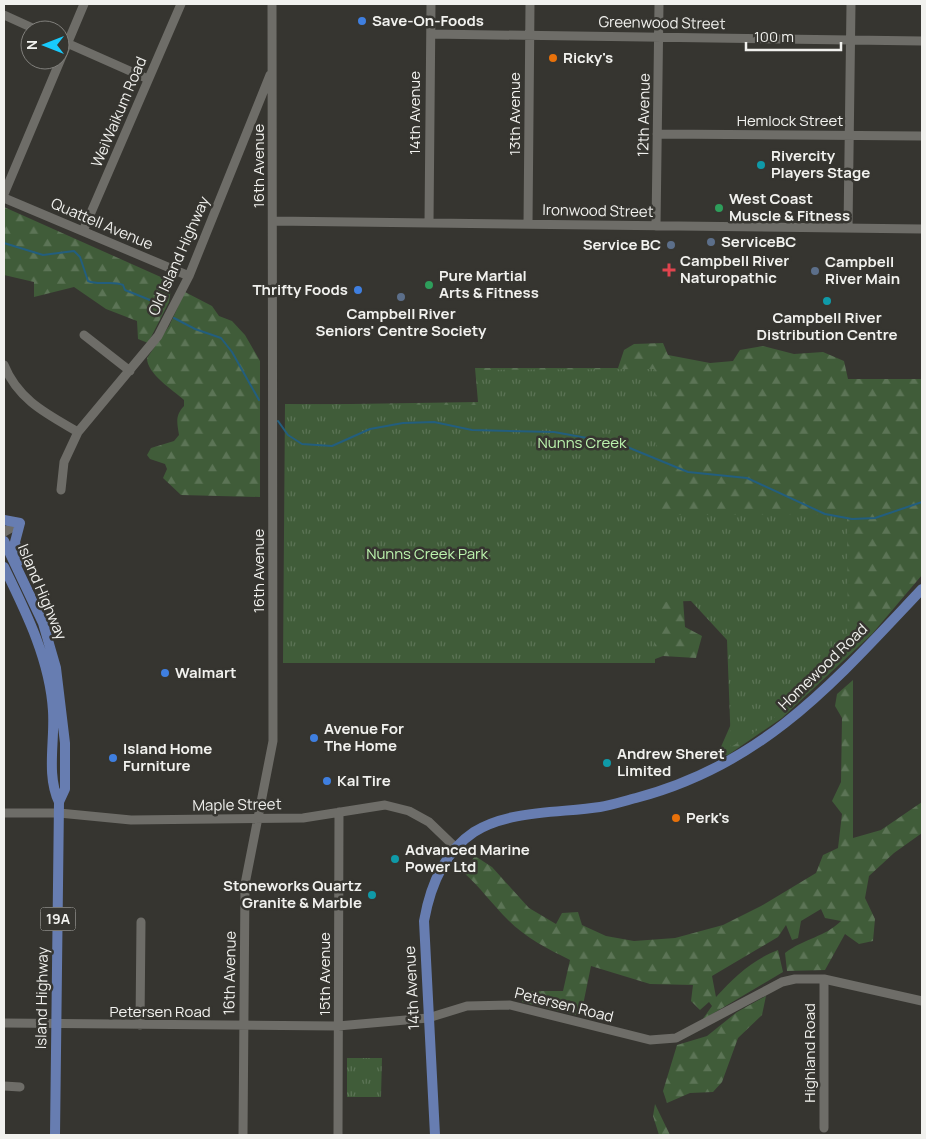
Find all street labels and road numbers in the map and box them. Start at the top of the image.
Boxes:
street label: Greenwood Street [598,11,726,34]
street label: WeiWaikum Road [86,53,151,170]
street label: 14th Avenue [404,71,425,155]
street label: 13th Avenue [504,72,525,156]
street label: 12th Avenue [632,73,655,157]
street label: Hemlock Street [737,110,843,131]
street label: 16th Avenue [248,124,269,208]
street label: Quattell Avenue [48,193,157,255]
street label: Old Island Highway [143,193,214,319]
street label: Ironwood Street [542,199,654,222]
street label: 16th Avenue [248,529,269,613]
street label: Island Highway [13,541,72,643]
street label: Homewood Road [773,619,872,715]
street label: Maple Street [192,793,282,816]
road number: 19A [40,908,76,931]
street label: 16th Avenue [218,930,241,1015]
street label: 15th Avenue [314,932,335,1016]
street label: 14th Avenue [399,945,424,1031]
street label: Island Highway [30,947,53,1049]
street label: Petersen Road [512,982,616,1027]
street label: Petersen Road [109,1001,211,1022]
street label: Highland Road [799,1003,820,1103]

